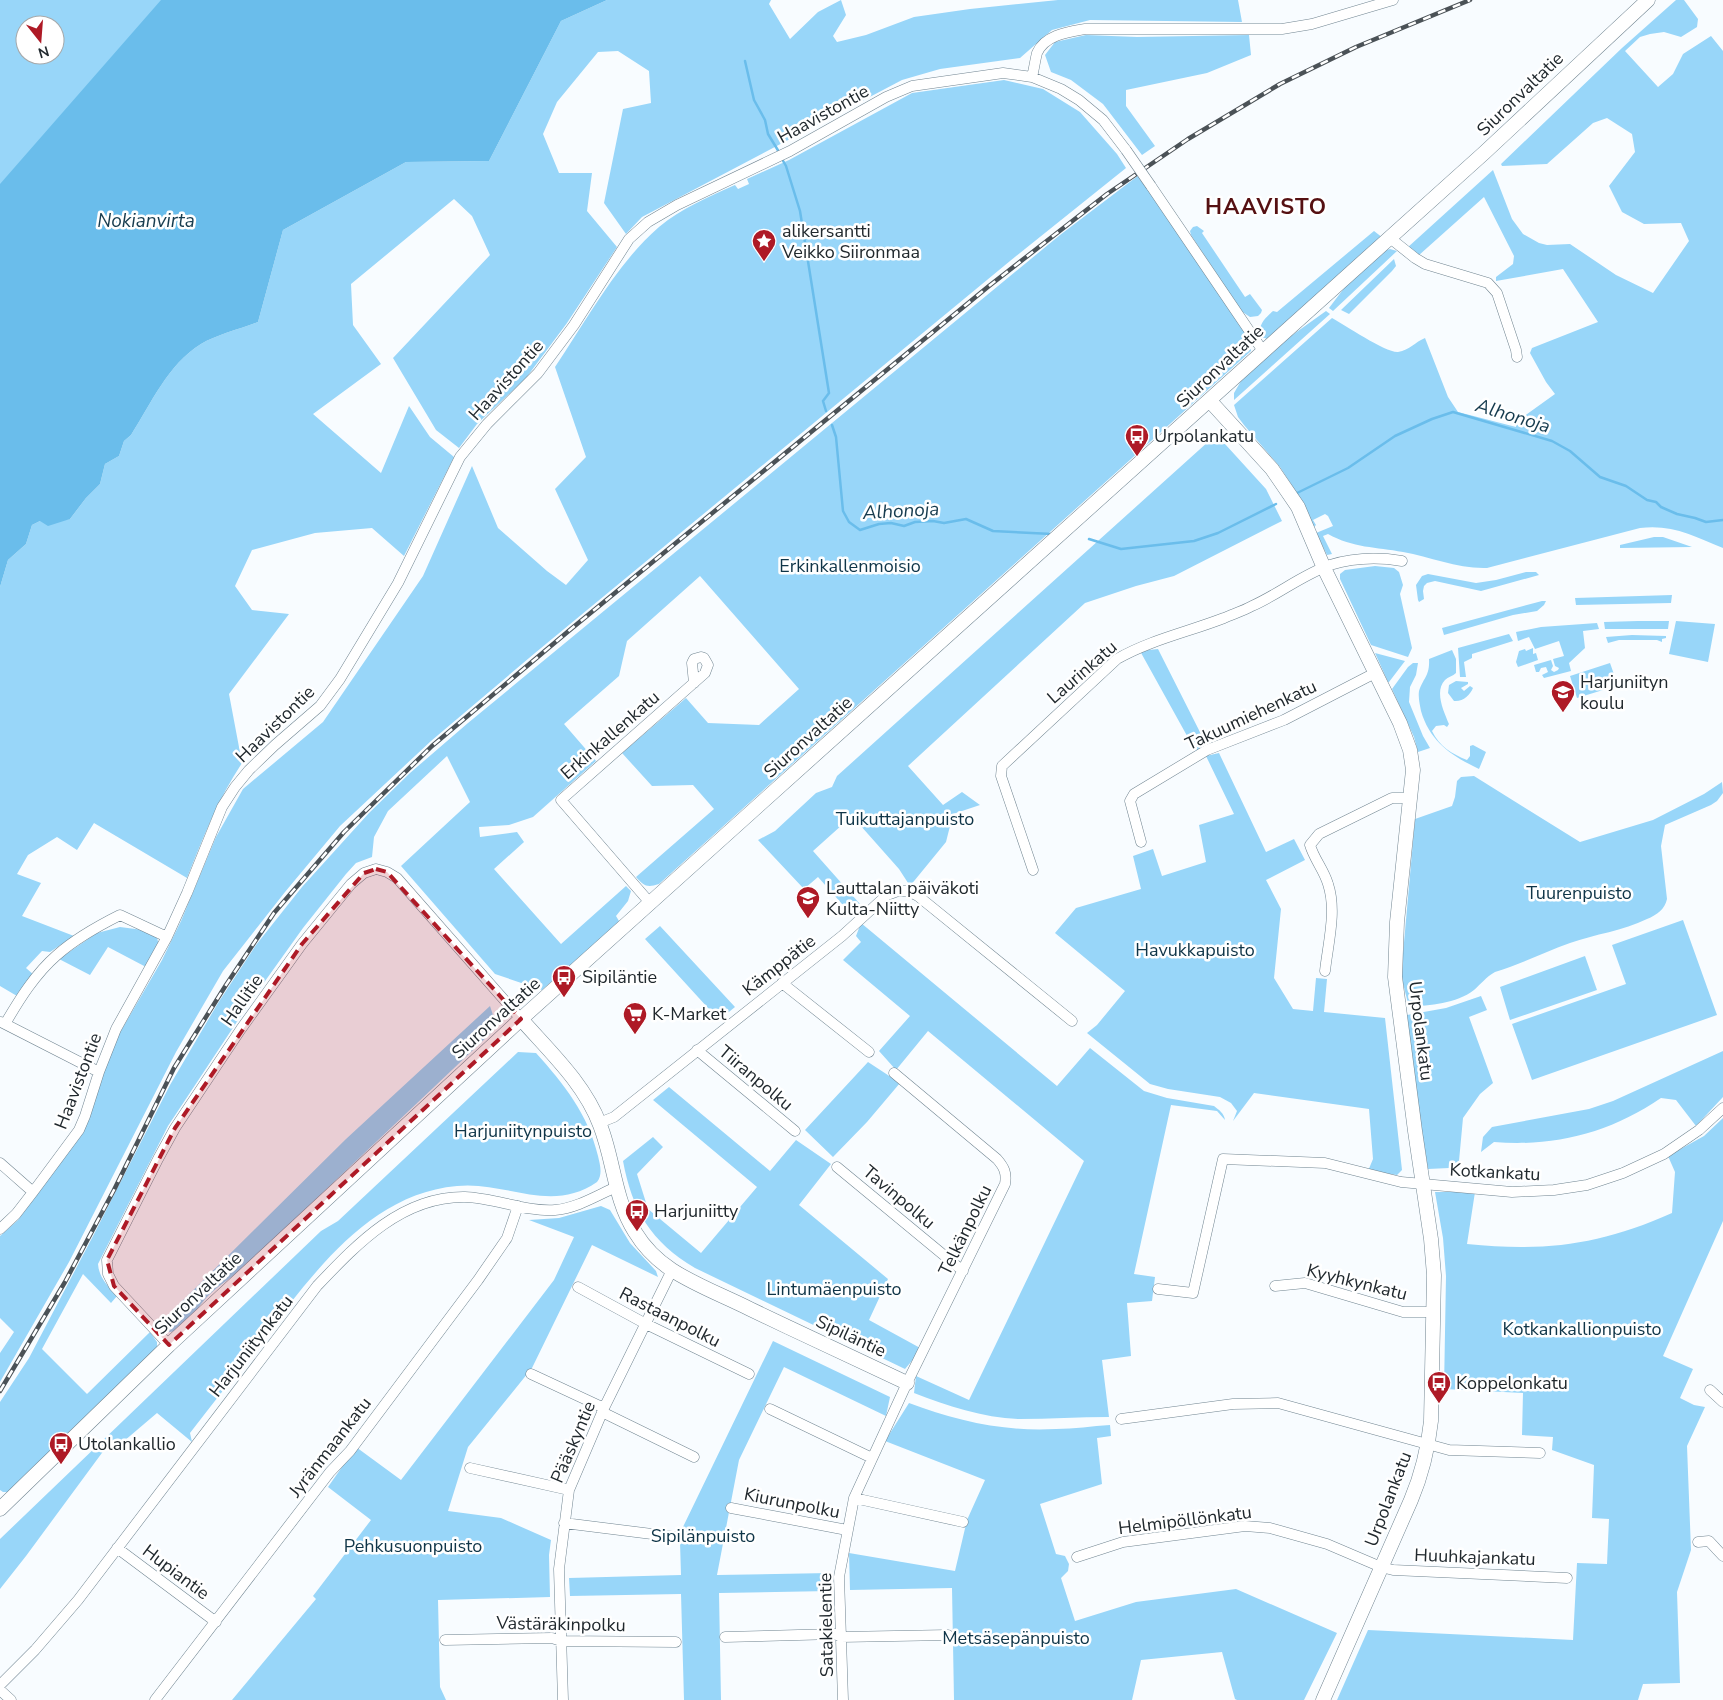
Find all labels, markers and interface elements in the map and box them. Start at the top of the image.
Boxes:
north arrow [15,15,65,65]
text: N [36,41,51,63]
street label: Siuronvaltatie [1472,47,1568,141]
street label: Haavistontie [773,79,873,149]
district label: HAAVISTO [1205,192,1327,222]
water label: Nokianvirta [97,208,195,234]
place label: alikersantti Veikko Siironmaa [781,219,920,264]
place icon: alikersantti Veikko Siironmaa [751,228,777,262]
street label: Siuronvaltatie [1171,319,1269,413]
street label: Haavistontie [463,334,549,426]
water label: Alhonoja [1472,392,1553,440]
bus stop icon: Urpolankatu [1124,423,1150,457]
place label: Urpolankatu [1154,424,1254,448]
water label: Alhonoja [861,496,940,526]
park label: Erkinkallenmoisio [779,554,921,578]
street label: Laurinkatu [1042,635,1122,709]
place label: Harjuniityn koulu [1580,670,1669,715]
street label: Takuumiehenkatu [1181,674,1321,756]
school or university icon: Harjuniityn koulu [1550,679,1576,713]
street label: Haavistontie [230,680,320,768]
street label: Erkinkallenkatu [555,685,665,785]
street label: Siuronvaltatie [759,691,857,783]
park label: Tuikuttajanpuisto [836,807,974,831]
place label: Lauttalan päiväkoti Kulta-Niitty [826,876,979,921]
park label: Tuurenpuisto [1526,881,1632,905]
school or university icon: Lauttalan päiväkoti Kulta-Niitty [795,885,821,919]
street label: Kämppätie [737,929,821,1001]
park label: Havukkapuisto [1135,938,1255,962]
bus stop icon: Sipiläntie [551,964,577,998]
place label: Sipiläntie [582,965,657,989]
street label: Hallitie [216,969,268,1031]
street label: Siuronvaltatie [447,972,545,1064]
street label: Urpolankatu [1403,980,1439,1082]
supermarket icon: K-Market [622,1001,648,1035]
place label: K-Market [652,1002,727,1026]
street label: Haavistontie [49,1029,107,1133]
street label: Tiiranpolku [714,1040,798,1116]
park label: Harjuniitynpuisto [454,1119,592,1143]
street label: Kotkankatu [1449,1158,1541,1186]
street label: Tavinpolku [858,1160,940,1234]
street label: Telkänpolku [933,1181,997,1279]
bus stop icon: Harjuniitty [624,1198,650,1232]
place label: Harjuniitty [654,1199,739,1223]
street label: Siuronvaltatie [149,1246,247,1340]
street label: Kyyhkynkatu [1304,1258,1410,1306]
park label: Lintumäenpuisto [767,1277,901,1301]
street label: Rastaanpolku [615,1281,725,1353]
street label: Harjuniitynkatu [204,1290,298,1402]
street label: Sipiläntie [812,1309,890,1363]
park label: Kotkankallionpuisto [1502,1317,1662,1341]
bus stop icon: Koppelonkatu [1426,1370,1452,1404]
place label: Koppelonkatu [1456,1371,1568,1395]
street label: Jyränmaankatu [283,1392,377,1503]
street label: Pääskyntie [545,1397,601,1487]
bus stop icon: Utolankallio [48,1431,74,1465]
place label: Utolankallio [78,1432,176,1456]
street label: Urpolankatu [1359,1448,1417,1550]
street label: Kiurunpolku [742,1482,842,1524]
street label: Helmipöllönkatu [1117,1500,1253,1540]
park label: Sipilänpuisto [651,1524,755,1548]
park label: Pehkusuonpuisto [344,1534,482,1558]
street label: Hupiantie [138,1539,214,1605]
street label: Huuhkajankatu [1414,1543,1536,1571]
street label: Satakielentie [813,1573,839,1677]
street label: Västäräkinpolku [495,1611,626,1637]
park label: Metsäsepänpuisto [942,1626,1090,1650]

